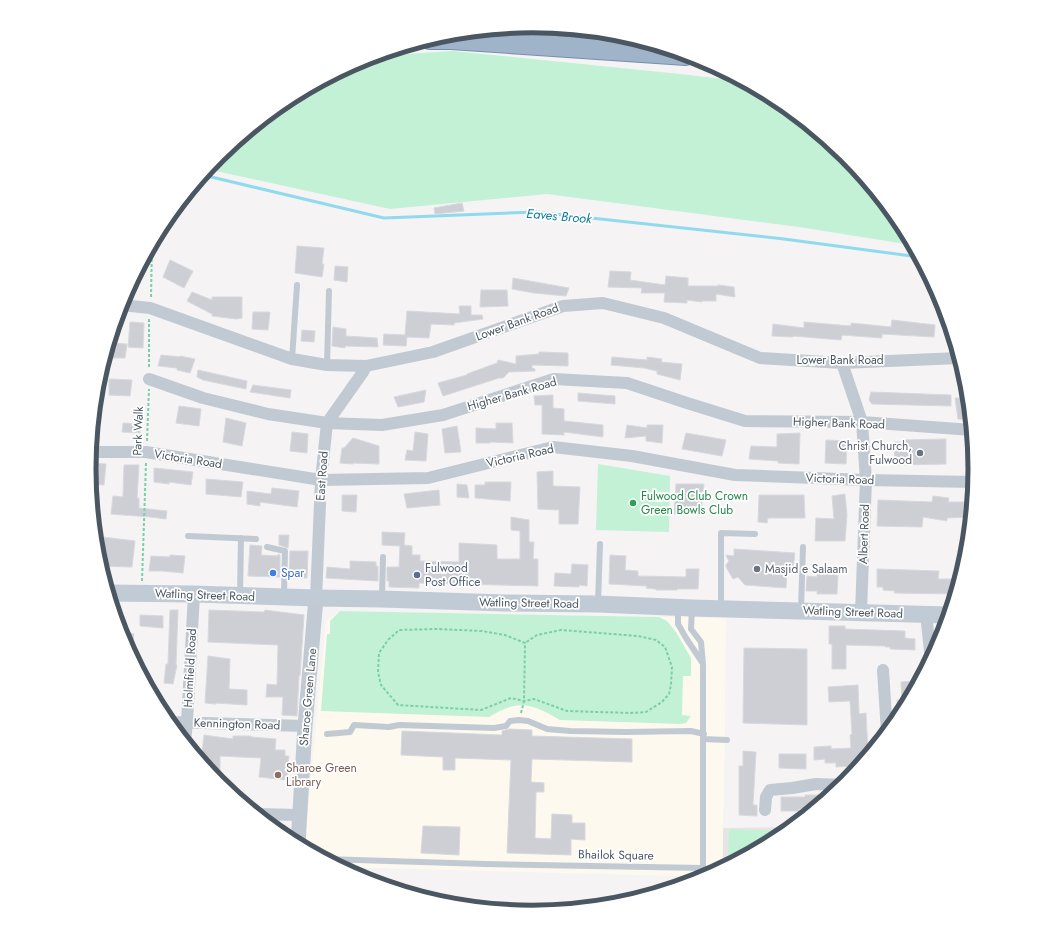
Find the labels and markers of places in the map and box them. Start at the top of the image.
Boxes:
place label: Christ Church, Fulwood [838,437,912,469]
marker: Christ Church, Fulwood [915,448,925,458]
place label: Fulwood Club Crown Green Bowls Club [641,487,748,519]
marker: Fulwood Club Crown Green Bowls Club [628,498,638,508]
place label: Fulwood Post Office [425,559,480,591]
place label: Masjid e Salaam [765,560,848,578]
place label: Spar [281,564,305,582]
marker: Masjid e Salaam [752,564,762,574]
marker: Spar [268,568,278,578]
marker: Fulwood Post Office [412,570,422,580]
place label: Sharoe Green Library [286,759,357,791]
marker: Sharoe Green Library [273,770,283,780]

